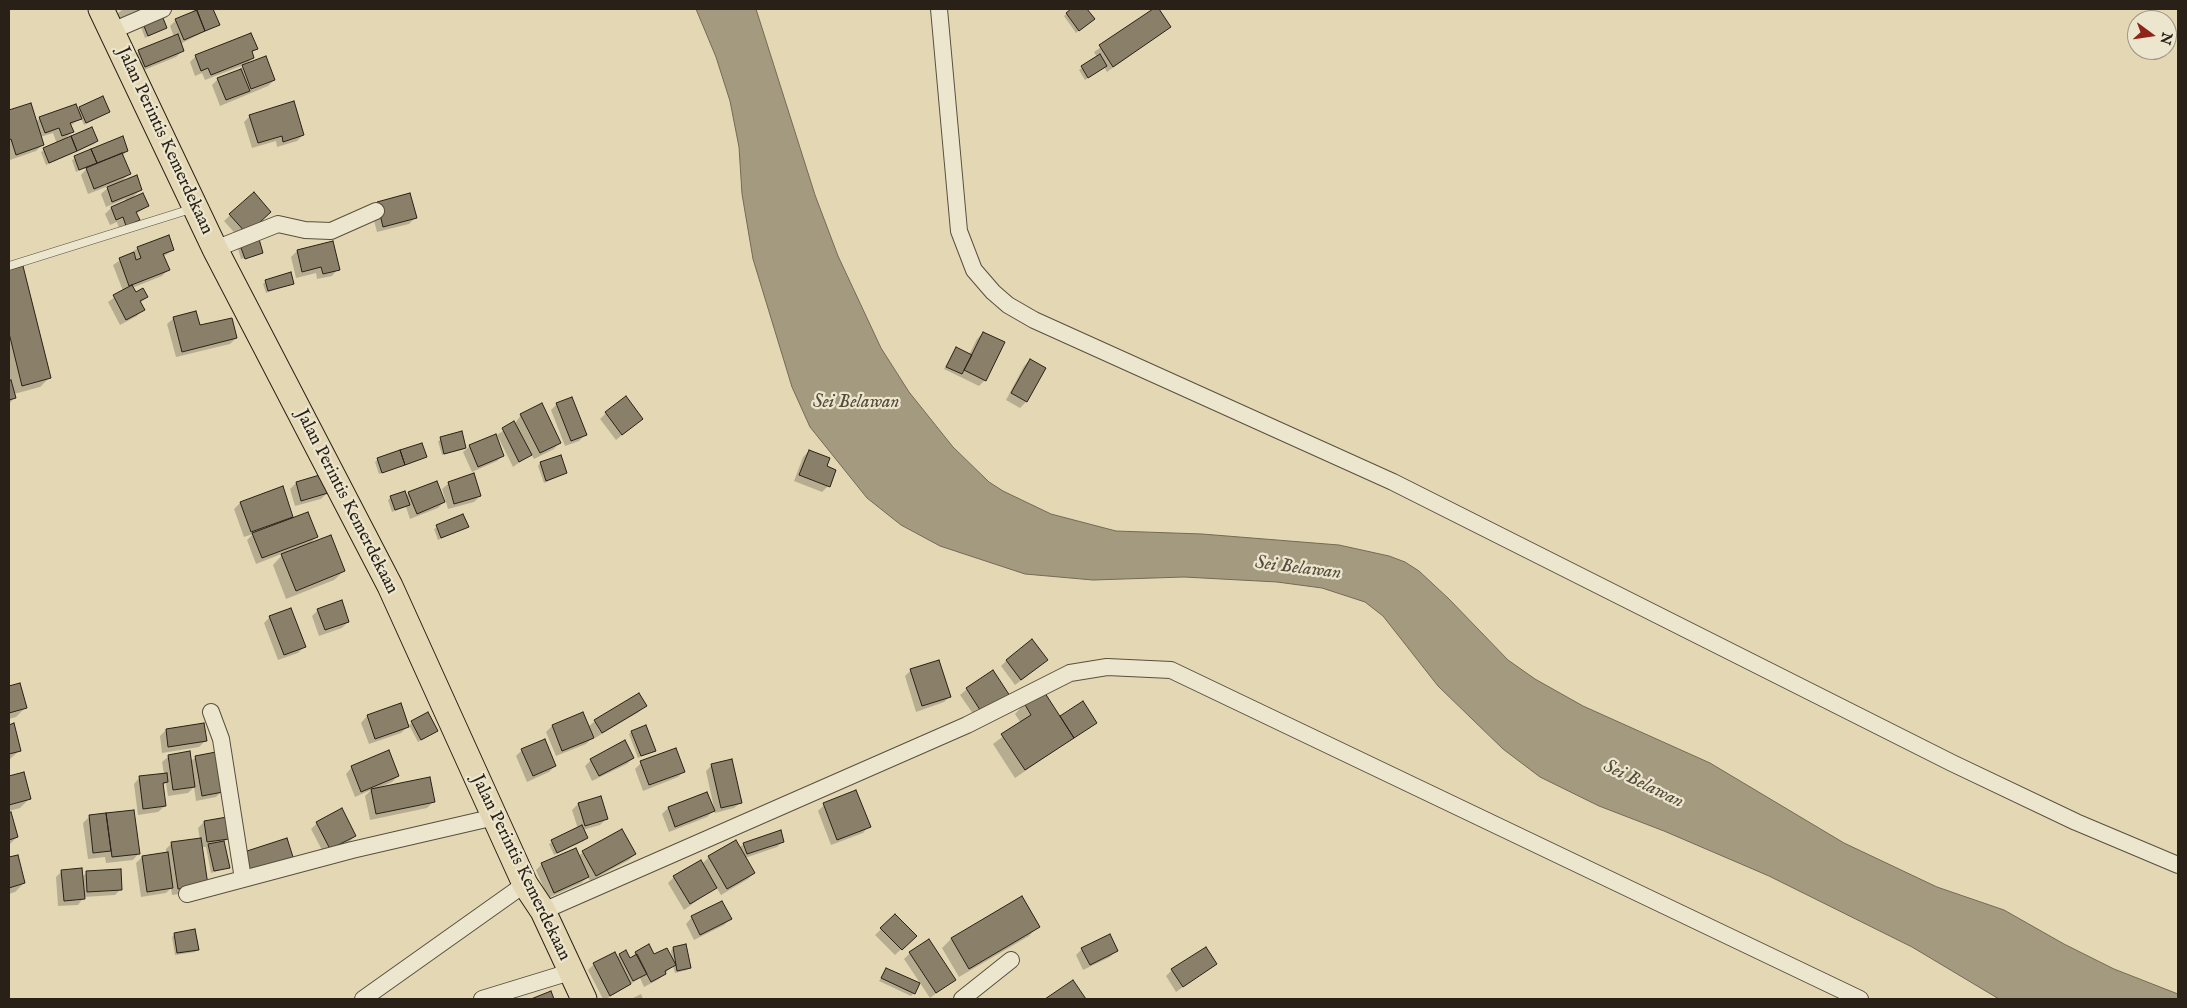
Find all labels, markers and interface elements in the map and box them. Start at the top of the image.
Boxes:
north arrow [2127,10,2177,60]
text: N [2155,30,2176,46]
street label: Jalan Perintis Kemerdekaan [111,44,217,238]
water label: Sei Belawan [813,392,899,414]
street label: Jalan Perintis Kemerdekaan [290,406,402,598]
water label: Sei Belawan [1254,552,1342,586]
water label: Sei Belawan [1599,756,1687,814]
street label: Jalan Perintis Kemerdekaan [466,772,574,964]

